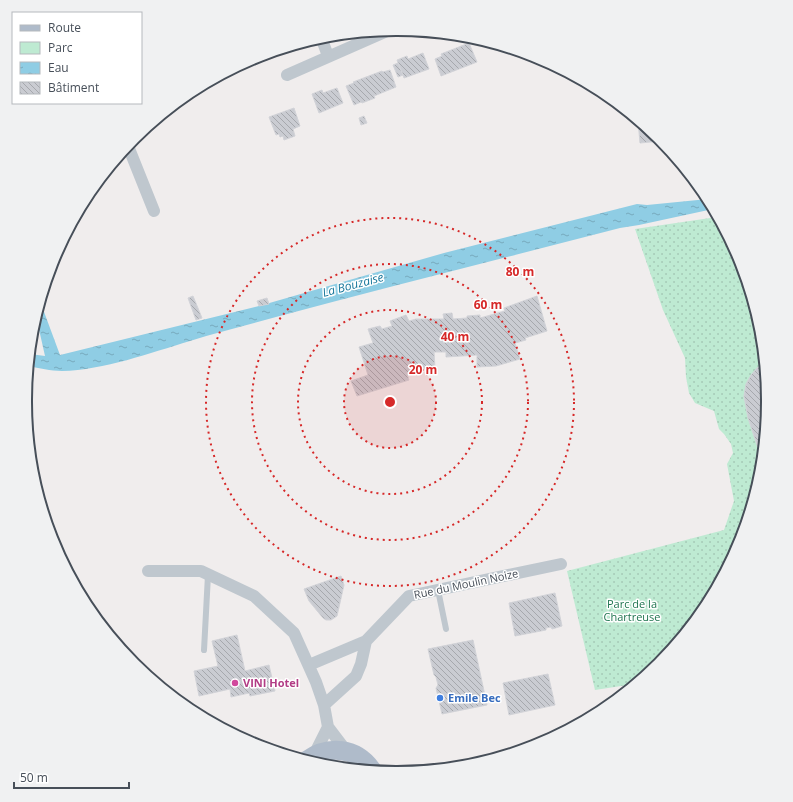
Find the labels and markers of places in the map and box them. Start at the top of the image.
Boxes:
centre of rings [383,395,397,409]
place label: VINI Hotel [243,675,299,690]
marker: VINI Hotel [230,678,240,688]
place label: Emile Bec [448,690,501,705]
marker: Emile Bec [435,693,445,703]

